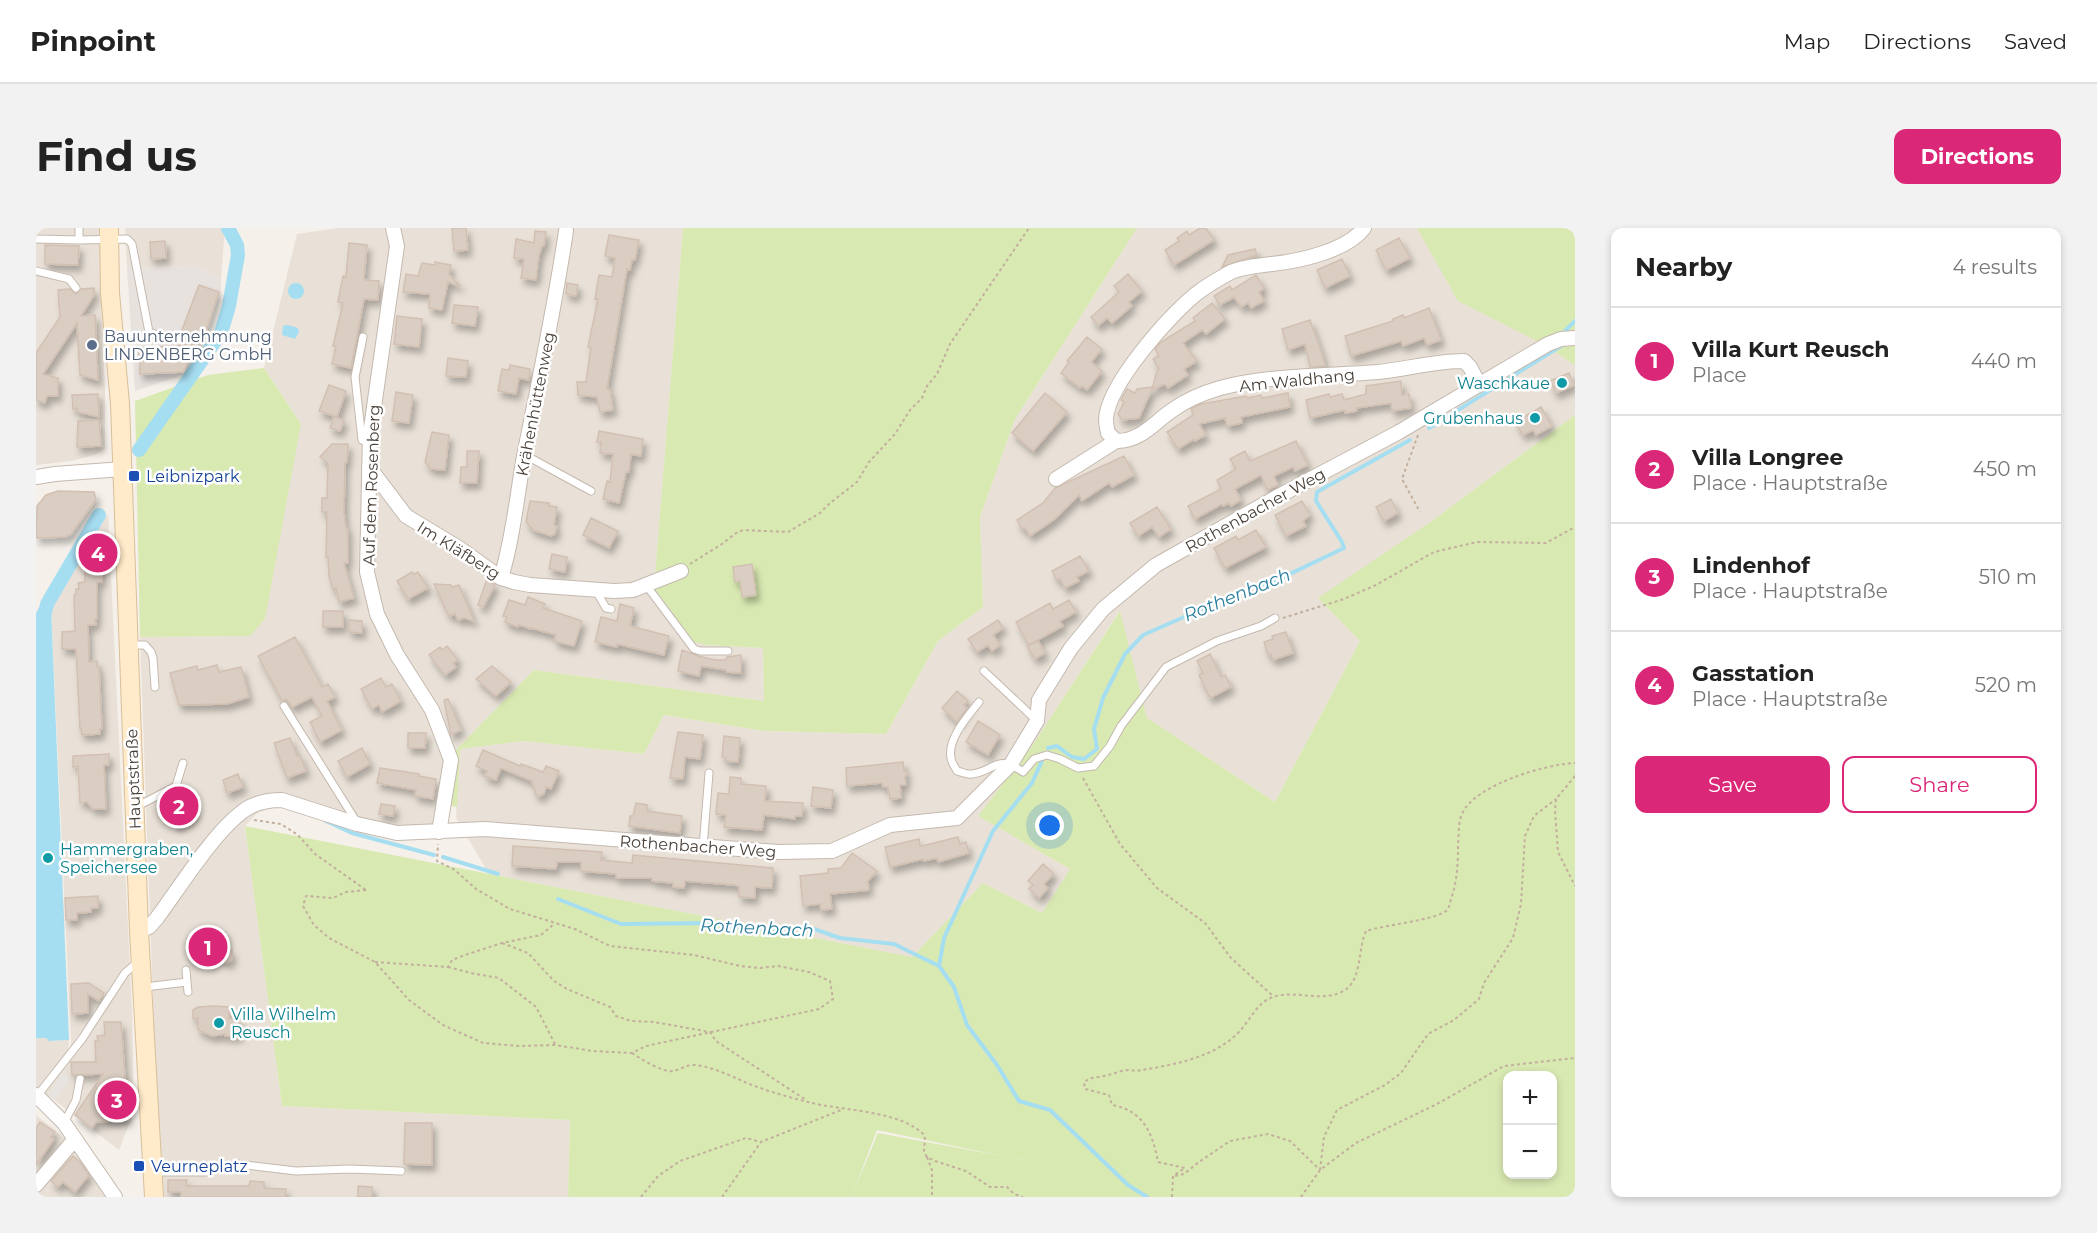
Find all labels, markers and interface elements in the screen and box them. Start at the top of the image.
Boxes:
text: Pinpoint [30,24,156,58]
text: Map [1784,29,1830,54]
text: Directions [1863,29,1971,54]
text: Saved [2004,29,2067,54]
button: Directions [1894,129,2061,184]
text: Find us [36,130,197,182]
text: Nearby [1635,251,1732,283]
text: 4 results [1952,255,2037,279]
place label: Bauunternehmnung LINDENBERG GmbH [104,327,272,364]
street label: Krähenhüttenweg [512,330,559,478]
text: Villa Kurt Reusch [1692,336,1890,363]
marker: Bauunternehmnung LINDENBERG GmbH [85,338,99,352]
text: 1 [1651,349,1658,373]
text: 440 m [1971,349,2037,373]
text: Place [1692,363,1747,387]
street label: Am Waldhang [1238,365,1356,396]
place label: Waschkaue [1457,374,1550,393]
marker: Waschkaue [1555,376,1569,390]
street label: Auf dem Rosenberg [359,404,384,566]
place label: Grubenhaus [1423,409,1523,428]
marker: Grubenhaus [1528,411,1542,425]
text: Villa Longree [1692,444,1843,471]
text: 2 [1649,457,1660,481]
text: 450 m [1973,457,2037,481]
street label: Rothenbacher Weg [1182,464,1329,557]
place label: Leibnizpark [146,467,240,486]
marker: Leibnizpark [127,469,141,483]
text: Place · Hauptstraße [1692,471,1888,495]
street label: Im Kläfberg [414,517,504,583]
pin: 4 [78,530,118,576]
text: Lindenhof [1692,552,1810,579]
water label: Rothenbach [1180,564,1294,626]
text: 3 [1649,565,1660,589]
text: 510 m [1979,565,2037,589]
text: Place · Hauptstraße [1692,579,1888,603]
text: Gasstation [1692,660,1814,687]
text: 4 [1648,673,1661,697]
text: 520 m [1975,673,2037,697]
text: Place · Hauptstraße [1692,687,1888,711]
street label: Hauptstraße [122,728,145,829]
button: Save [1635,756,1830,813]
button: Share [1842,756,2037,813]
pin: 2 [160,784,198,828]
your location [1035,811,1064,840]
street label: Rothenbacher Weg [619,832,777,861]
place label: Hammergraben, Speichersee [60,840,193,877]
marker: Hammergraben, Speichersee [41,851,55,865]
water label: Rothenbach [700,914,814,942]
pin: 1 [188,924,228,970]
place label: Villa Wilhelm Reusch [231,1005,336,1042]
marker: Villa Wilhelm Reusch [212,1016,226,1030]
map controls [1503,1071,1557,1179]
button: + [1503,1071,1557,1125]
pin: 3 [98,1078,136,1122]
button: − [1503,1125,1557,1179]
place label: Veurneplatz [151,1157,248,1176]
marker: Veurneplatz [132,1159,146,1173]

